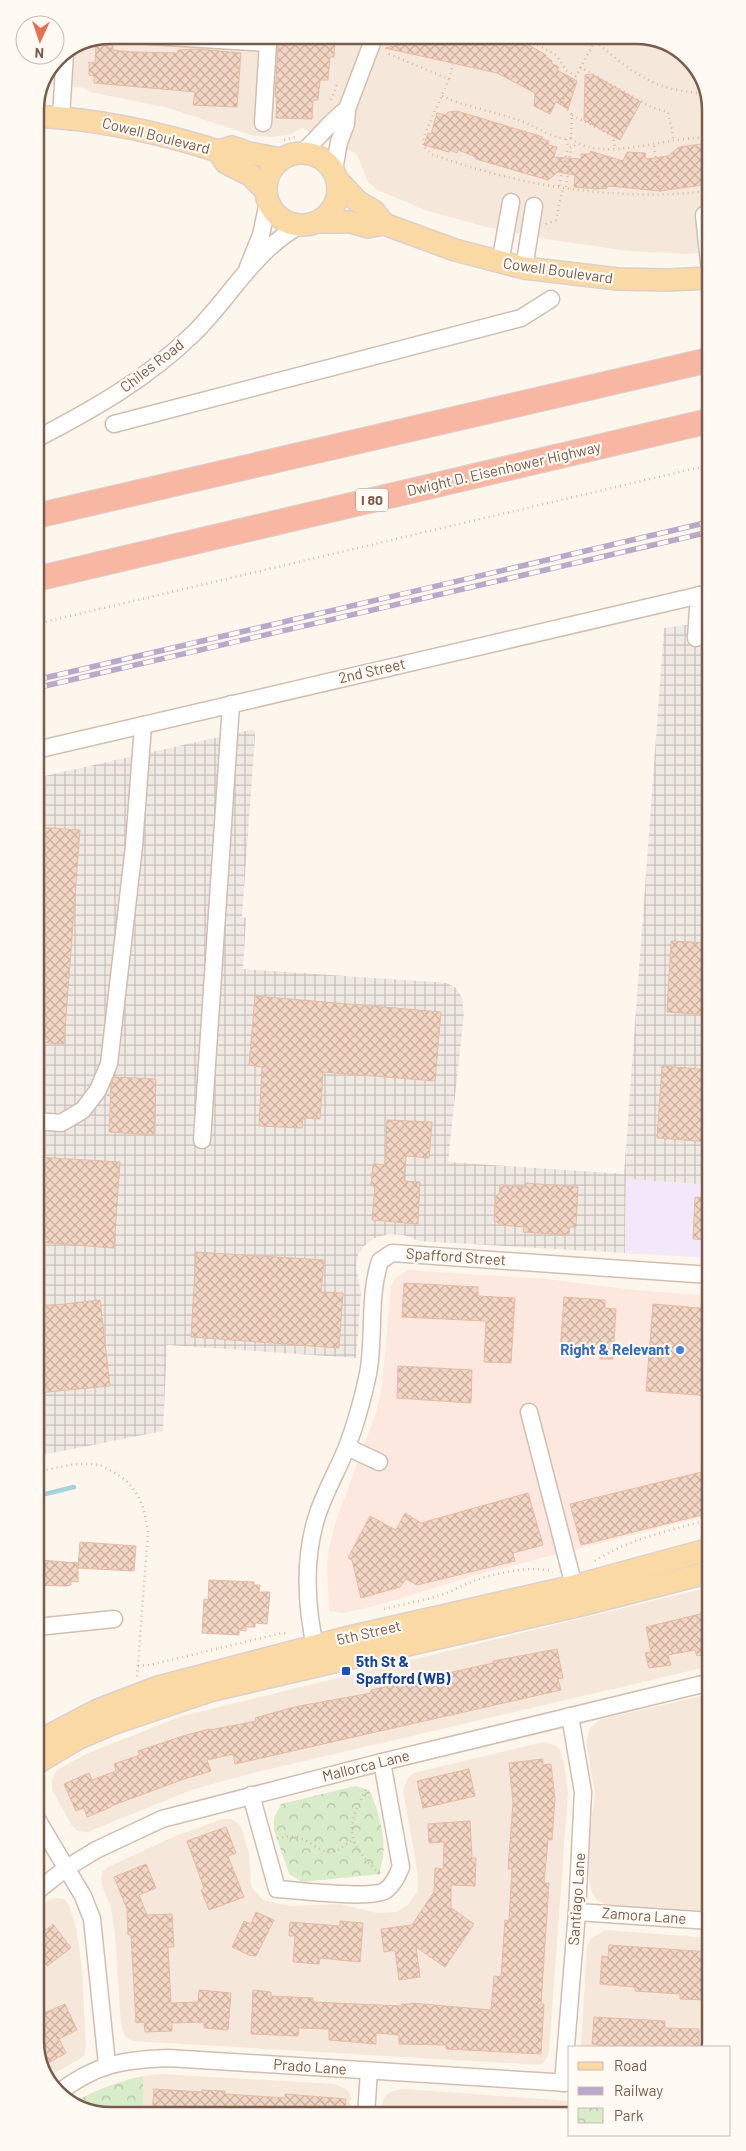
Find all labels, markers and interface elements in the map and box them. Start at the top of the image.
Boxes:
north arrow [15,15,65,65]
text: N [34,45,44,62]
street label: Cowell Boulevard [100,113,212,157]
street label: Cowell Boulevard [502,253,614,287]
street label: Chiles Road [116,335,187,396]
street label: Dwight D. Eisenhower Highway [405,437,603,499]
road number: I 80 [356,488,388,512]
street label: 2nd Street [337,654,407,686]
street label: Spafford Street [405,1244,507,1268]
place label: Right & Relevant [560,1340,670,1358]
marker: Right & Relevant [674,1344,686,1356]
street label: 5th Street [335,1616,403,1648]
place label: 5th St & Spafford (WB) [356,1652,451,1687]
marker: 5th St & Spafford (WB) [340,1665,352,1677]
street label: Mallorca Lane [320,1745,411,1785]
street label: Santiago Lane [564,1852,588,1946]
street label: Zamora Lane [601,1903,687,1927]
legend [568,2046,731,2136]
street label: Prado Lane [273,2054,347,2078]
text: Road [614,2056,647,2074]
text: Railway [614,2081,663,2099]
text: Park [614,2106,644,2124]

